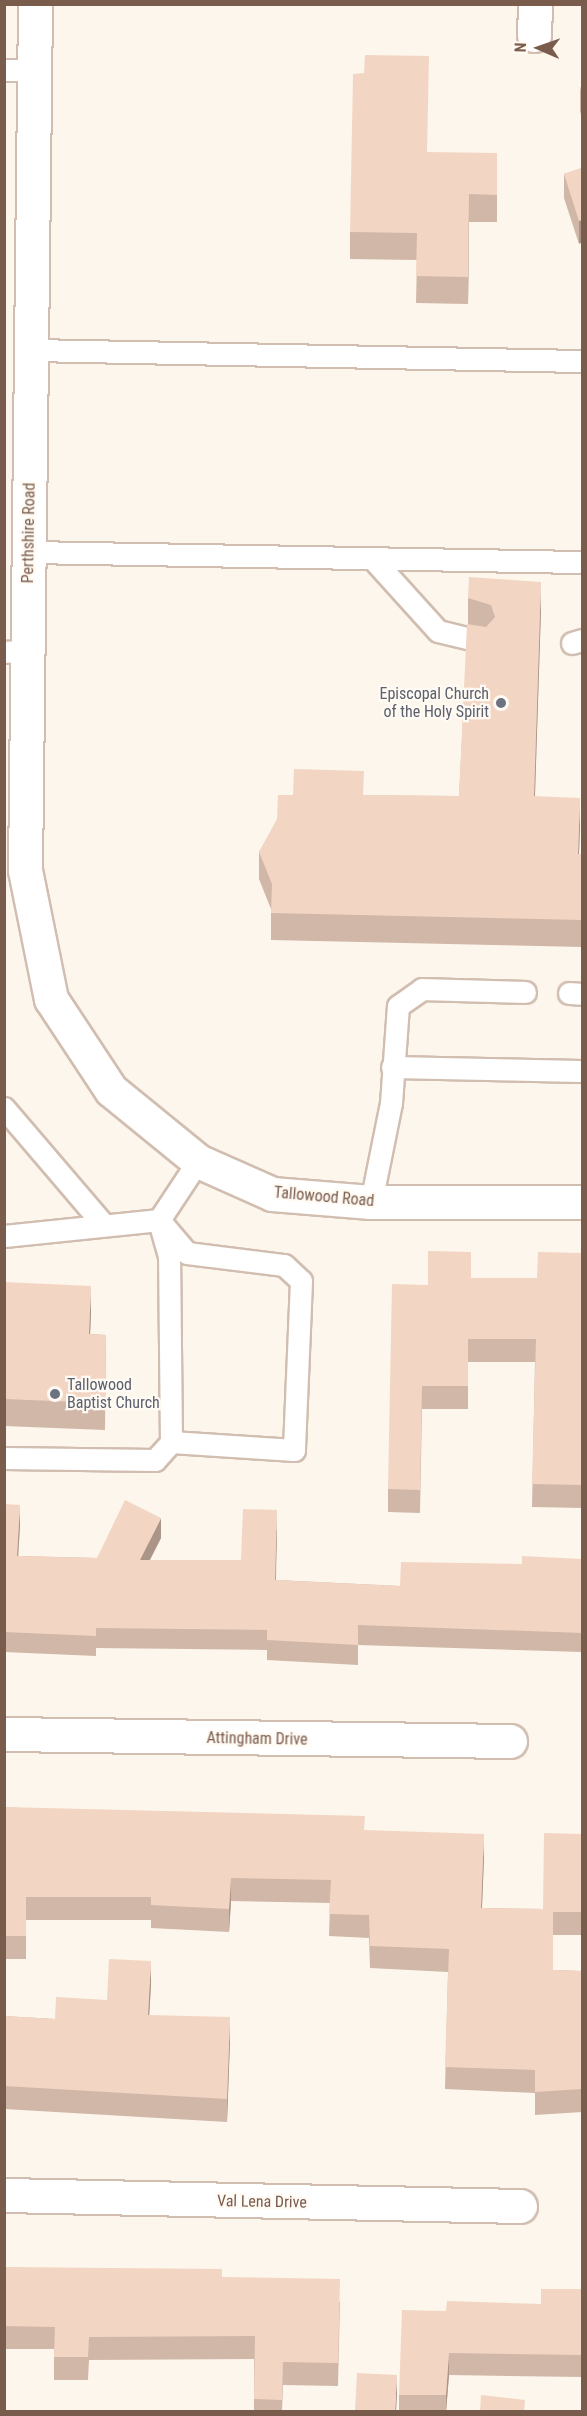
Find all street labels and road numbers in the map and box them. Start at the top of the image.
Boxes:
street label: Perthshire Road [19,482,39,584]
street label: Tallowood Road [273,1183,375,1211]
street label: Attingham Drive [206,1729,308,1749]
street label: Val Lena Drive [217,2192,307,2212]

